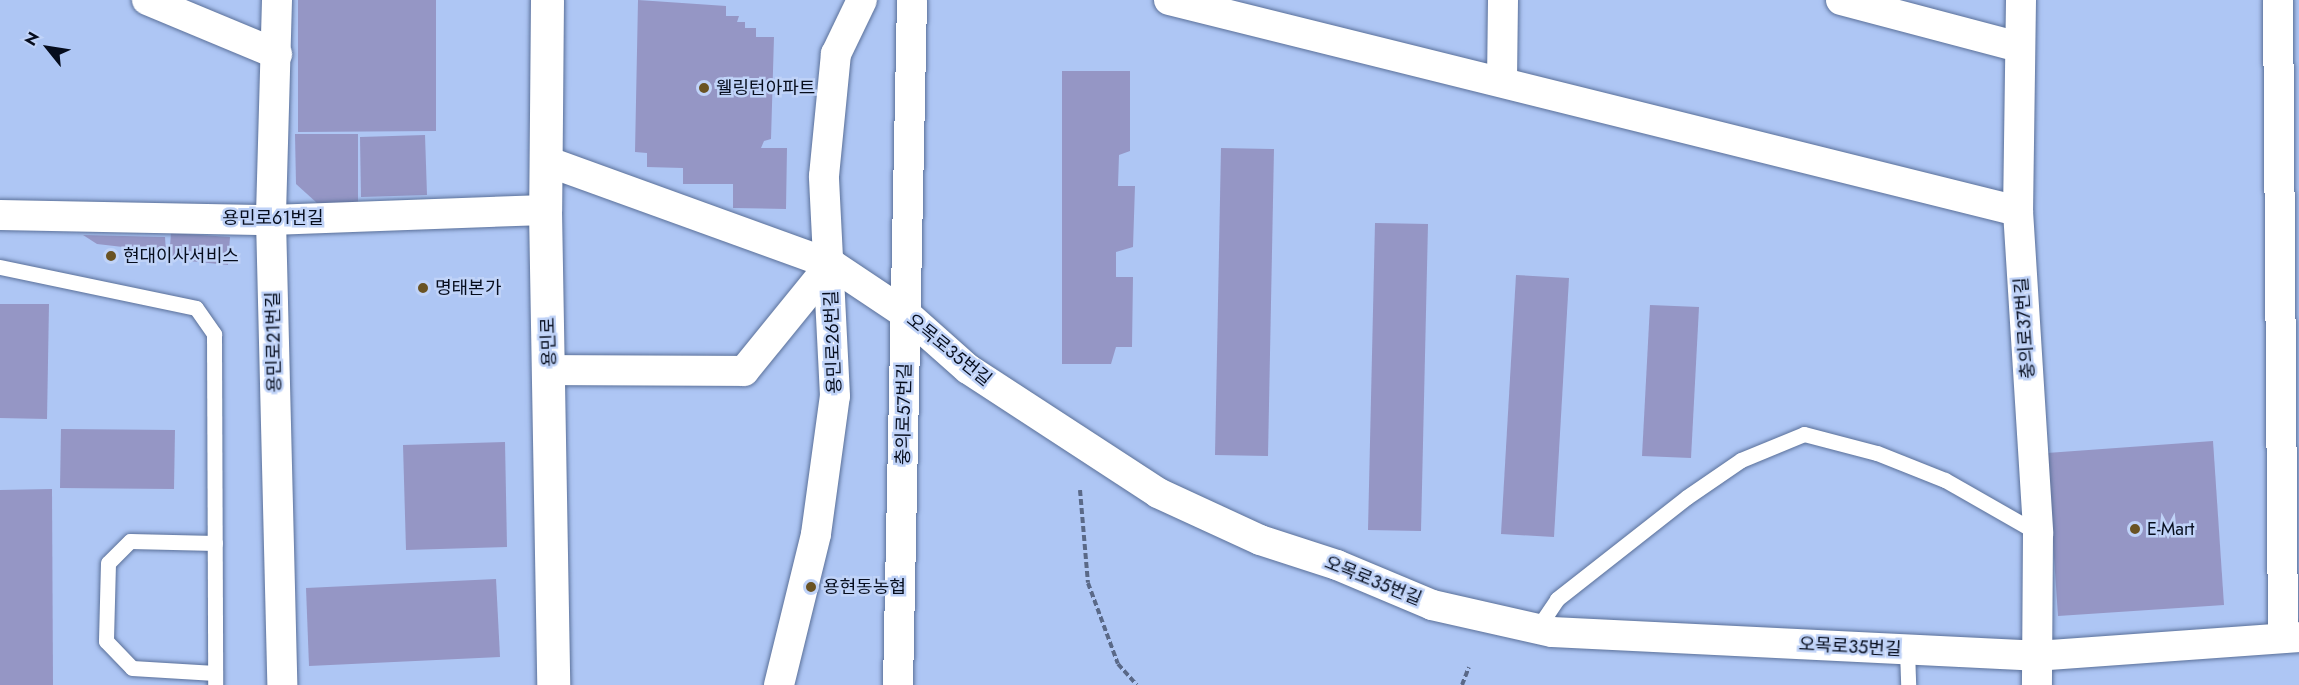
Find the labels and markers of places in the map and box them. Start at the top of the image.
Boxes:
place label: 웰링턴아파트 [716,77,815,99]
marker: 웰링턴아파트 [697,81,711,95]
place label: 현대이사서비스 [123,245,239,267]
marker: 현대이사서비스 [104,249,118,263]
place label: 명태본가 [435,277,501,299]
marker: 명태본가 [416,281,430,295]
place label: E-Mart [2147,518,2194,540]
marker: E-Mart [2128,522,2142,536]
place label: 용현동농협 [823,576,906,598]
marker: 용현동농협 [804,580,818,594]

